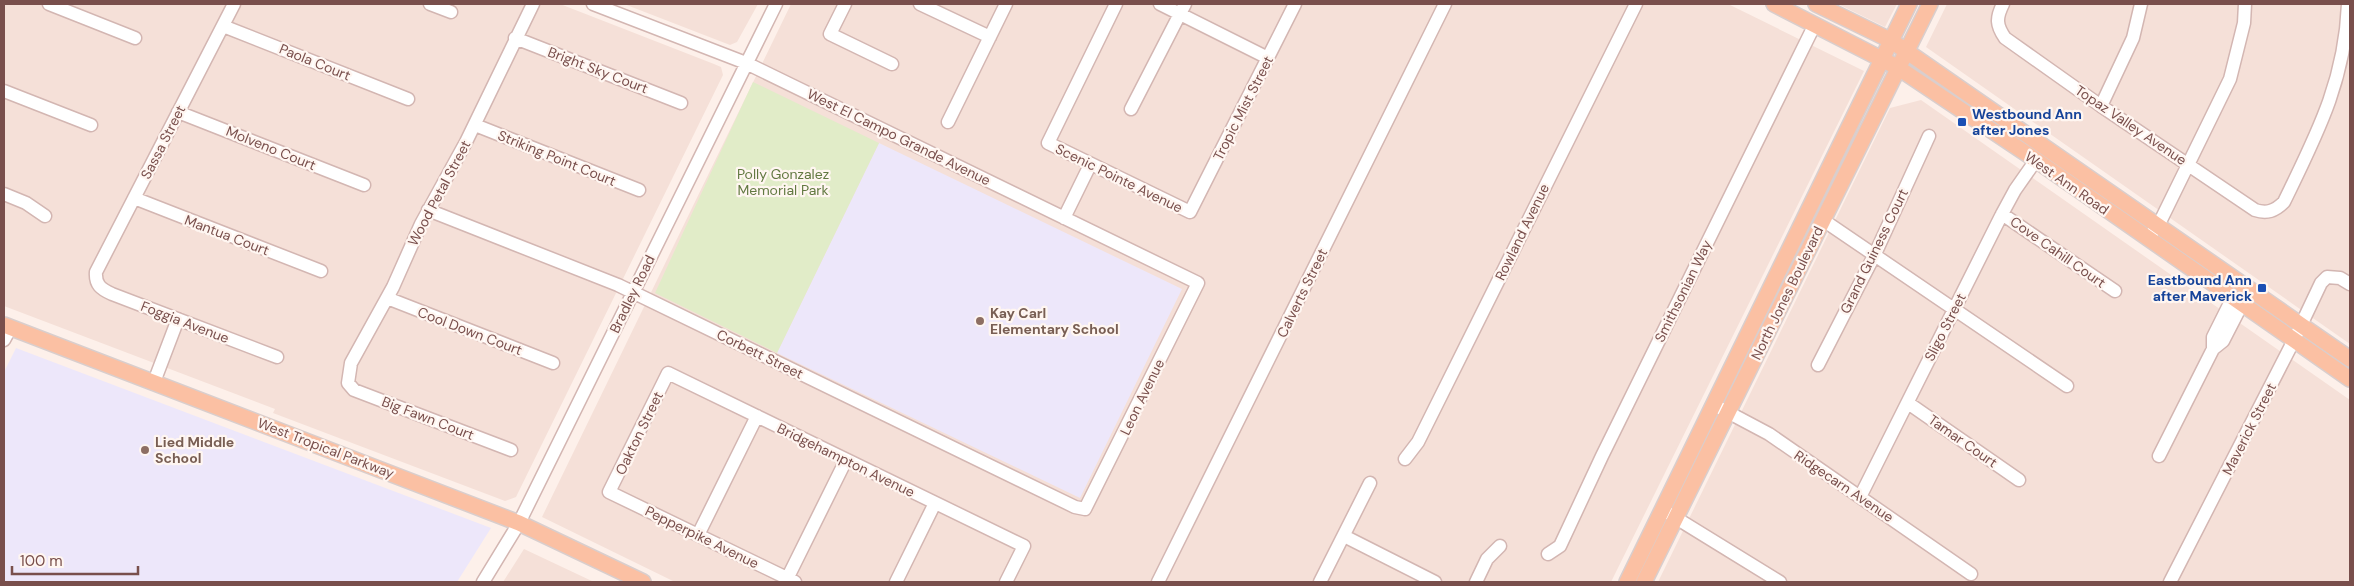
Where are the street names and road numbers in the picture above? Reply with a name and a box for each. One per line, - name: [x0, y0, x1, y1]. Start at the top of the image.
- street label: Paola Court: [277, 40, 353, 84]
- street label: Bright Sky Court: [545, 43, 651, 97]
- street label: Tropic Mist Street: [1209, 53, 1277, 163]
- street label: Topaz Valley Avenue: [2072, 81, 2190, 169]
- street label: West El Campo Grande Avenue: [804, 85, 994, 189]
- street label: Sassa Street: [137, 102, 189, 182]
- street label: Molveno Court: [223, 122, 319, 174]
- street label: Striking Point Court: [495, 126, 619, 190]
- street label: Wood Petal Street: [404, 137, 474, 249]
- street label: Scenic Pointe Avenue: [1053, 139, 1186, 217]
- street label: West Ann Road: [2022, 147, 2112, 219]
- street label: Rowland Avenue: [1491, 181, 1553, 283]
- street label: Grand Guiness Court: [1836, 186, 1912, 316]
- street label: Mantua Court: [182, 211, 272, 259]
- street label: Cove Cahill Court: [2007, 212, 2109, 292]
- street label: North Jones Boulevard: [1747, 223, 1827, 363]
- street label: Smithsonian Way: [1650, 237, 1716, 345]
- street label: Calverts Street: [1273, 246, 1331, 340]
- street label: Bradley Road: [605, 252, 659, 336]
- street label: Sligo Street: [1920, 290, 1970, 364]
- street label: Foggia Avenue: [138, 297, 232, 347]
- street label: Cool Down Court: [415, 303, 525, 359]
- street label: Corbett Street: [714, 325, 806, 383]
- street label: Leon Avenue: [1116, 356, 1168, 438]
- street label: Maverick Street: [2218, 380, 2280, 478]
- street label: Oakton Street: [611, 388, 667, 478]
- street label: Big Fawn Court: [379, 392, 477, 444]
- street label: Tamar Court: [1925, 411, 2001, 471]
- street label: West Tropical Parkway: [255, 414, 397, 482]
- street label: Bridgehampton Avenue: [774, 419, 918, 501]
- street label: Ridgecarn Avenue: [1791, 446, 1897, 526]
- street label: Pepperpike Avenue: [642, 502, 762, 572]

